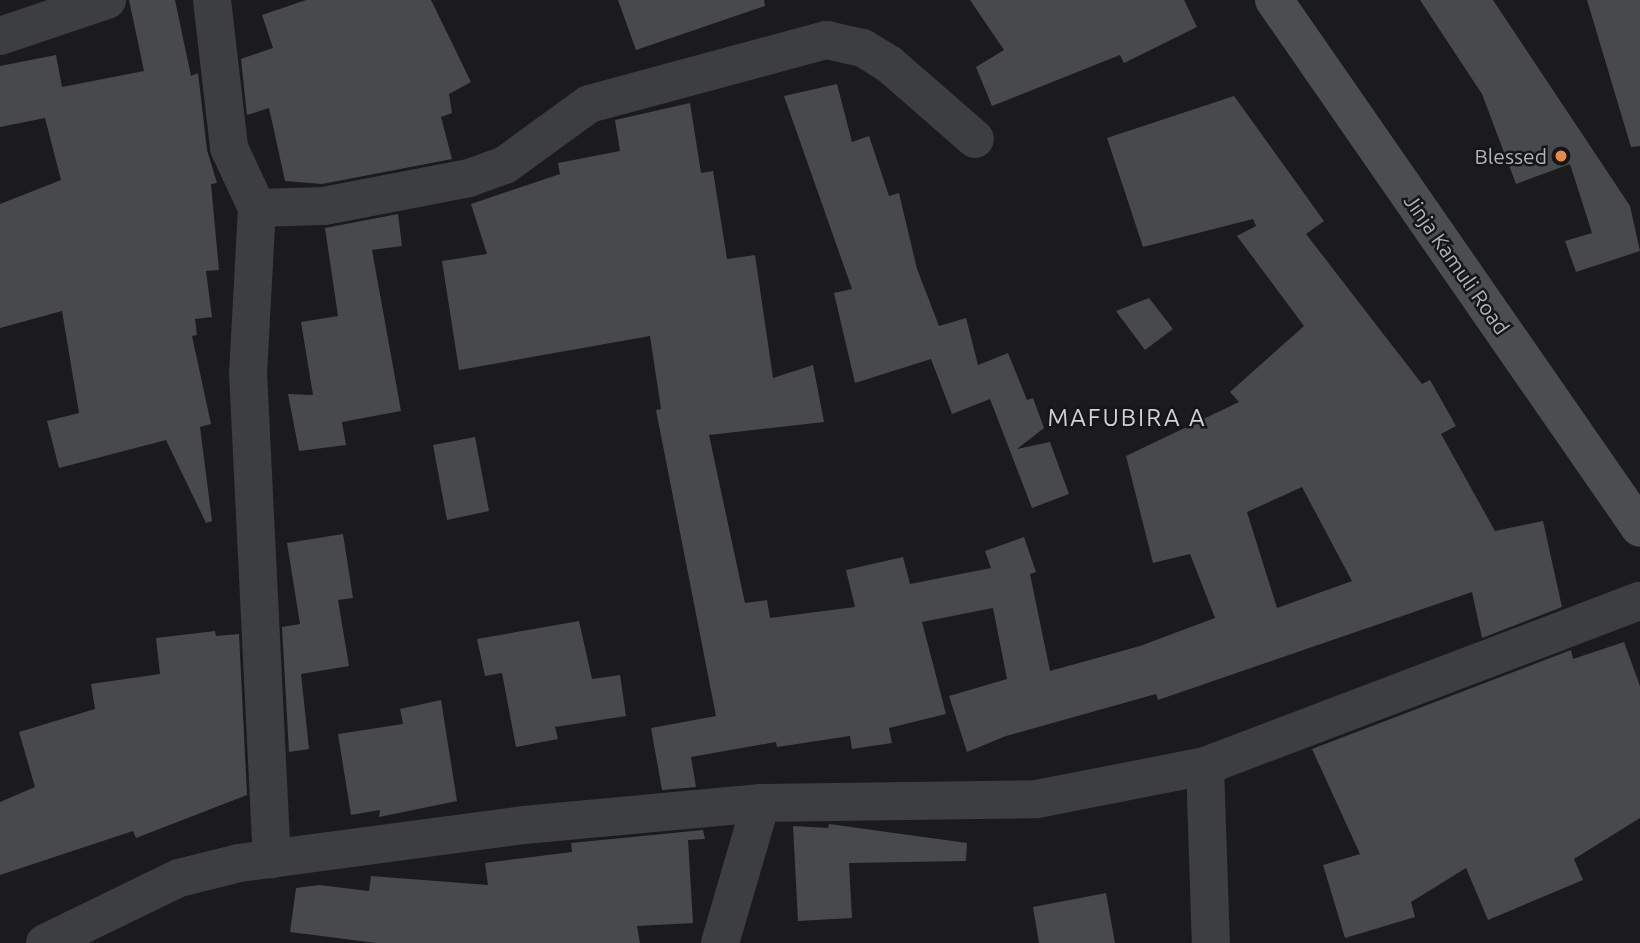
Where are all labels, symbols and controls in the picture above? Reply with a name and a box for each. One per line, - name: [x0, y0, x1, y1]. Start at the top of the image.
- place label: Blessed: [1474, 143, 1547, 169]
- marker: Blessed: [1553, 148, 1569, 164]
- street label: Jinja Kamuli Road: [1399, 189, 1515, 339]
- district label: MAFUBIRA A: [1049, 404, 1205, 432]

